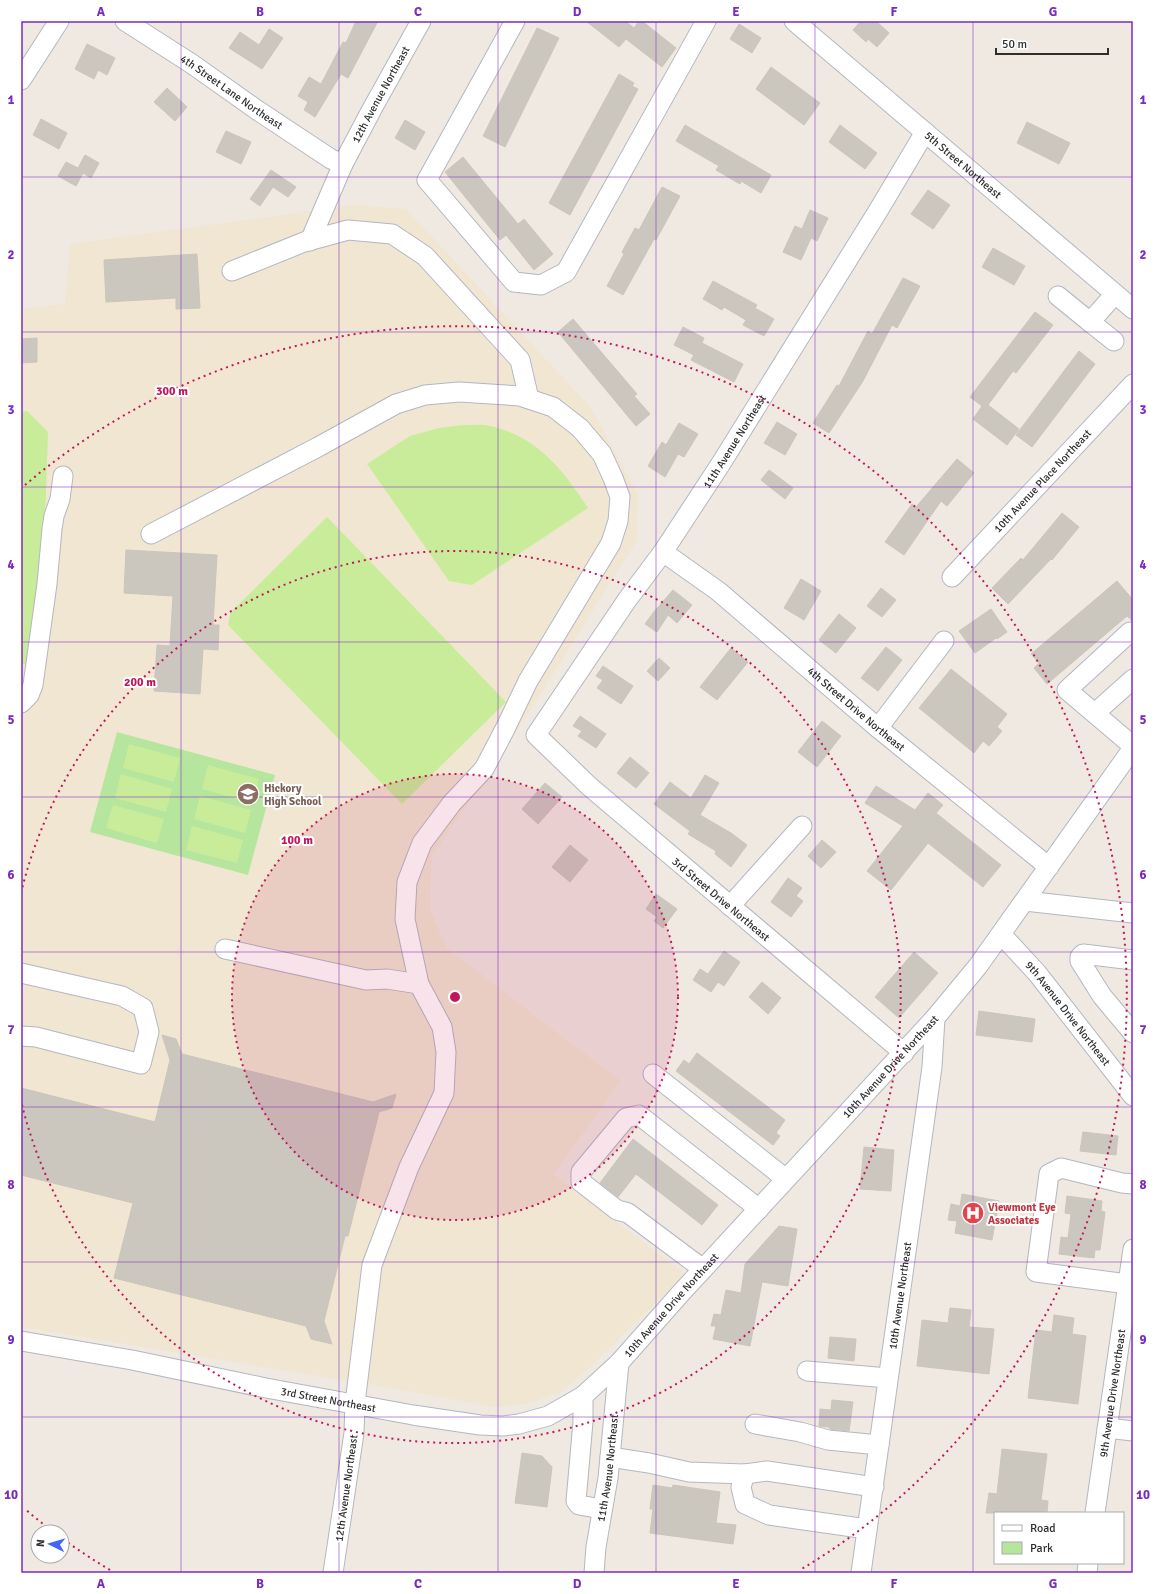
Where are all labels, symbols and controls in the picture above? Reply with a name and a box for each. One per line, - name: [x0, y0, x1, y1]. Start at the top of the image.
- text: A: [97, 4, 106, 20]
- text: B: [256, 4, 264, 20]
- text: C: [414, 4, 422, 20]
- text: D: [573, 4, 582, 20]
- text: E: [732, 4, 740, 20]
- text: F: [891, 4, 898, 20]
- text: G: [1049, 4, 1057, 20]
- scale bar: [996, 30, 1108, 56]
- text: 50 m: [1002, 37, 1027, 52]
- street label: 12th Avenue Northeast: [349, 44, 413, 145]
- street label: 4th Street Lane Northeast: [178, 52, 285, 132]
- text: 1: [7, 92, 15, 108]
- text: 1: [1139, 92, 1147, 108]
- street label: 5th Street Northeast: [922, 129, 1004, 201]
- text: 2: [7, 247, 15, 263]
- text: 2: [1139, 247, 1147, 263]
- text: 300 m: [156, 384, 188, 399]
- street label: 11th Avenue Northeast: [701, 392, 769, 491]
- text: 3: [7, 402, 15, 418]
- text: 3: [1139, 402, 1147, 418]
- street label: 10th Avenue Place Northeast: [991, 427, 1094, 535]
- text: 4: [7, 557, 15, 573]
- text: 4: [1139, 557, 1147, 573]
- street label: 4th Street Drive Northeast: [804, 664, 907, 754]
- text: 200 m: [124, 675, 156, 690]
- text: 5: [7, 712, 15, 728]
- text: 5: [1139, 712, 1147, 728]
- school or university icon: Hickory High School: [235, 781, 261, 807]
- place label: Hickory High School: [264, 782, 322, 808]
- text: 100 m: [281, 833, 313, 848]
- street label: 3rd Street Drive Northeast: [669, 855, 772, 944]
- text: 6: [7, 867, 15, 883]
- text: 6: [1139, 867, 1147, 883]
- street label: 9th Avenue Drive Northeast: [1023, 959, 1113, 1069]
- centre of rings: [448, 990, 462, 1004]
- street label: 10th Avenue Drive Northeast: [840, 1013, 941, 1121]
- text: 7: [7, 1022, 15, 1038]
- text: 7: [1139, 1022, 1147, 1038]
- text: 8: [7, 1177, 15, 1193]
- text: 8: [1139, 1177, 1147, 1193]
- hospital icon: Viewmont Eye Associates: [960, 1200, 986, 1226]
- place label: Viewmont Eye Associates: [988, 1201, 1056, 1227]
- street label: 10th Avenue Northeast: [886, 1241, 914, 1350]
- street label: 10th Avenue Drive Northeast: [621, 1251, 722, 1360]
- street label: 9th Avenue Drive Northeast: [1097, 1328, 1128, 1458]
- text: 9: [7, 1332, 15, 1348]
- text: 9: [1139, 1332, 1147, 1348]
- street label: 3rd Street Northeast: [280, 1385, 377, 1415]
- street label: 11th Avenue Northeast: [595, 1414, 621, 1523]
- street label: 12th Avenue Northeast: [333, 1434, 360, 1542]
- text: 10: [4, 1487, 18, 1503]
- text: 10: [1136, 1487, 1150, 1503]
- legend: [994, 1512, 1124, 1564]
- text: Road: [1030, 1521, 1056, 1536]
- north arrow: [30, 1524, 70, 1564]
- text: N: [34, 1539, 47, 1548]
- text: Park: [1030, 1541, 1053, 1556]
- text: A: [97, 1576, 106, 1592]
- text: B: [256, 1576, 264, 1592]
- text: C: [414, 1576, 422, 1592]
- text: D: [573, 1576, 582, 1592]
- text: E: [732, 1576, 740, 1592]
- text: F: [891, 1576, 898, 1592]
- text: G: [1049, 1576, 1057, 1592]

